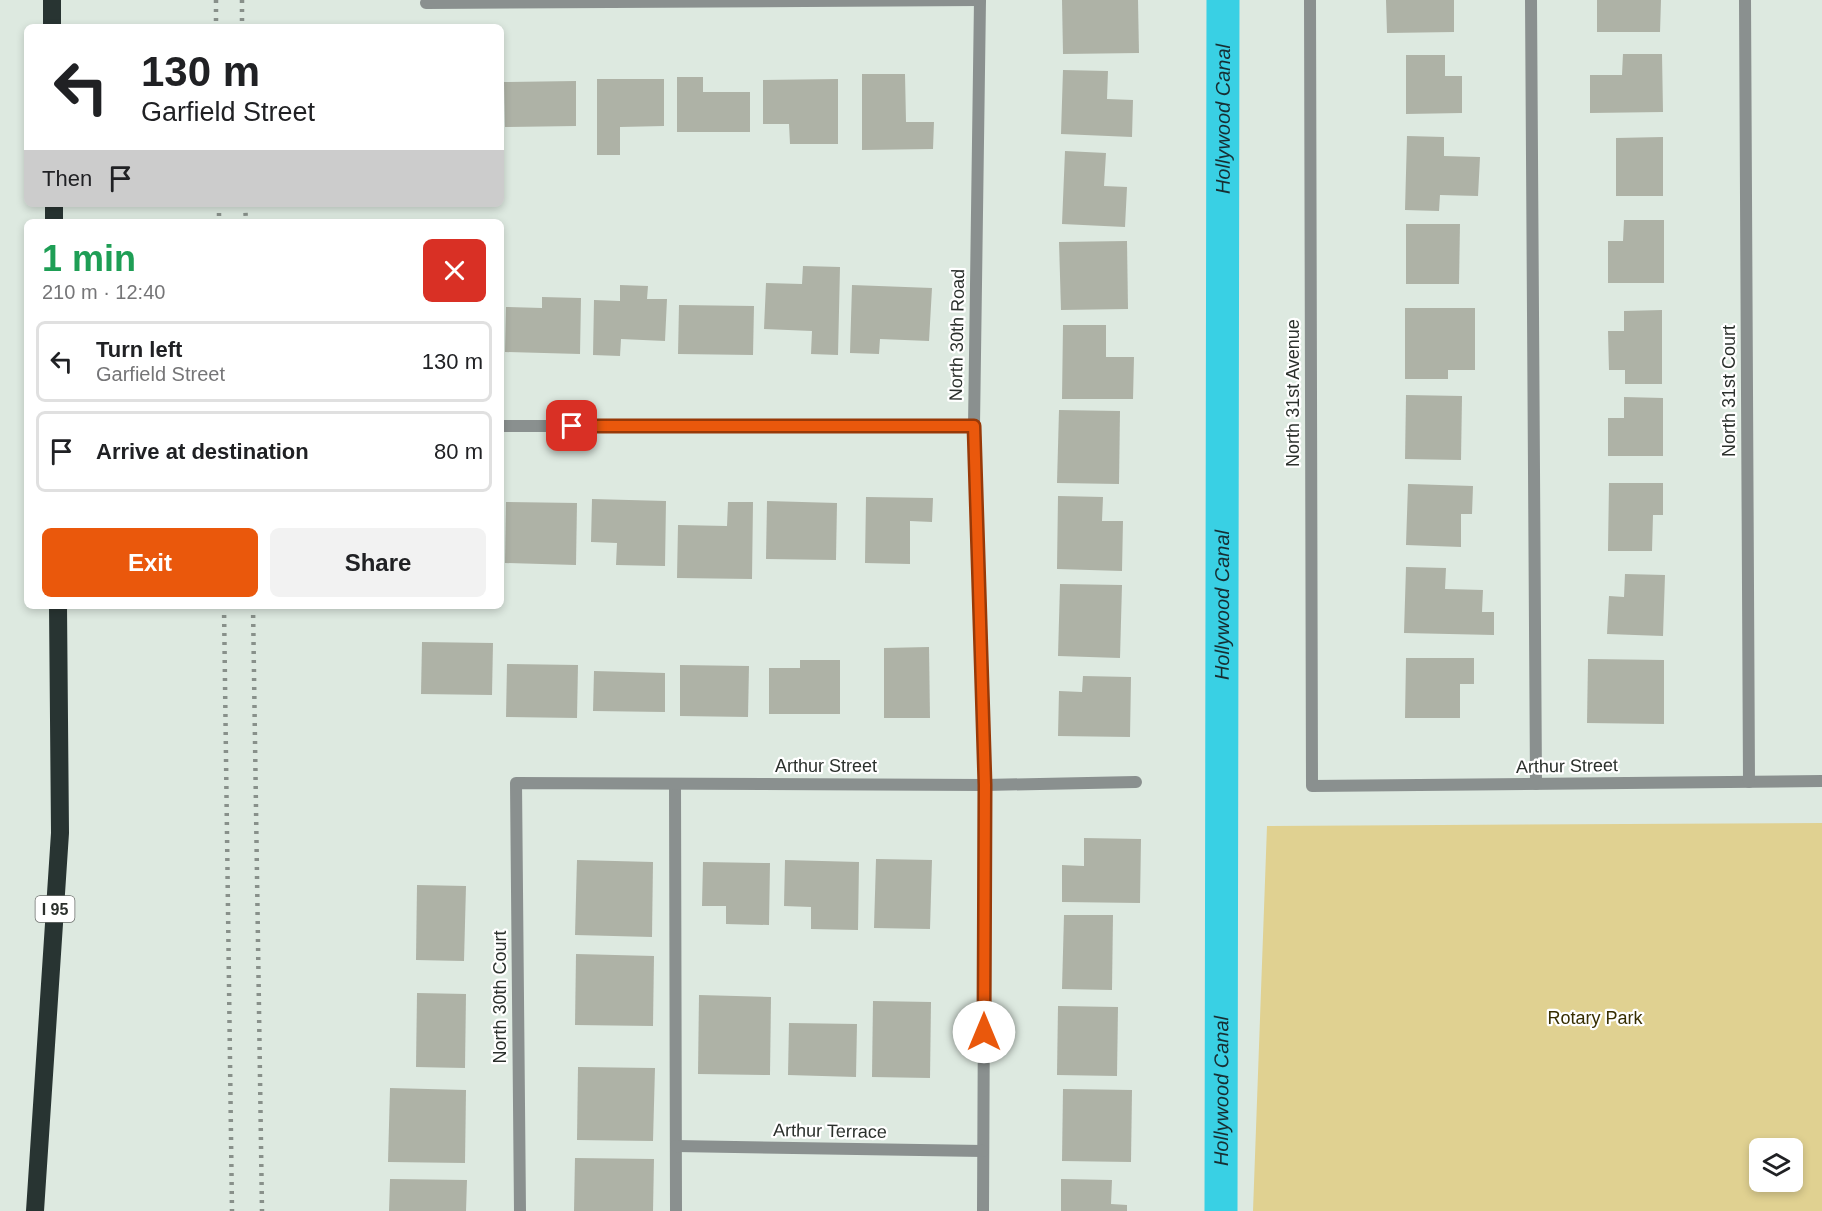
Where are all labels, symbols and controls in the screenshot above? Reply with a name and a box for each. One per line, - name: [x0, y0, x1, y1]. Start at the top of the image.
- water label: Hollywood Canal: [1212, 43, 1234, 194]
- icon: left: [42, 48, 120, 126]
- text: 130 m: [141, 48, 260, 95]
- text: Garfield Street: [141, 97, 315, 127]
- icon: arrive: [104, 162, 137, 195]
- text: Then: [42, 166, 92, 191]
- text: 1 min: [42, 238, 136, 279]
- button: close: [423, 239, 486, 302]
- street label: North 30th Road: [946, 269, 968, 401]
- text: 210 m · 12:40: [42, 281, 165, 303]
- street label: North 31st Avenue: [1283, 319, 1303, 467]
- street label: North 31st Court: [1719, 325, 1739, 457]
- text: Turn left: [96, 337, 182, 362]
- icon: left: [45, 345, 78, 378]
- text: 130 m: [422, 349, 483, 374]
- text: Garfield Street: [96, 363, 225, 385]
- pin: [546, 400, 597, 451]
- icon: arrive: [555, 409, 588, 442]
- icon: arrive: [45, 435, 78, 468]
- text: Arrive at destination: [96, 439, 309, 464]
- text: 80 m: [434, 439, 483, 464]
- button: Exit: [42, 528, 258, 597]
- button: Share: [270, 528, 486, 597]
- water label: Hollywood Canal: [1211, 529, 1233, 680]
- street label: Arthur Street: [1516, 755, 1618, 777]
- street label: Arthur Street: [775, 756, 877, 776]
- road number: I 95: [36, 896, 74, 922]
- street label: North 30th Court: [490, 930, 510, 1064]
- position arrow: [952, 1000, 1016, 1064]
- park label: Rotary Park: [1547, 1008, 1644, 1028]
- water label: Hollywood Canal: [1210, 1015, 1232, 1166]
- street label: Arthur Terrace: [773, 1120, 887, 1142]
- map controls: [1749, 1138, 1803, 1192]
- button: layers: [1749, 1138, 1803, 1192]

